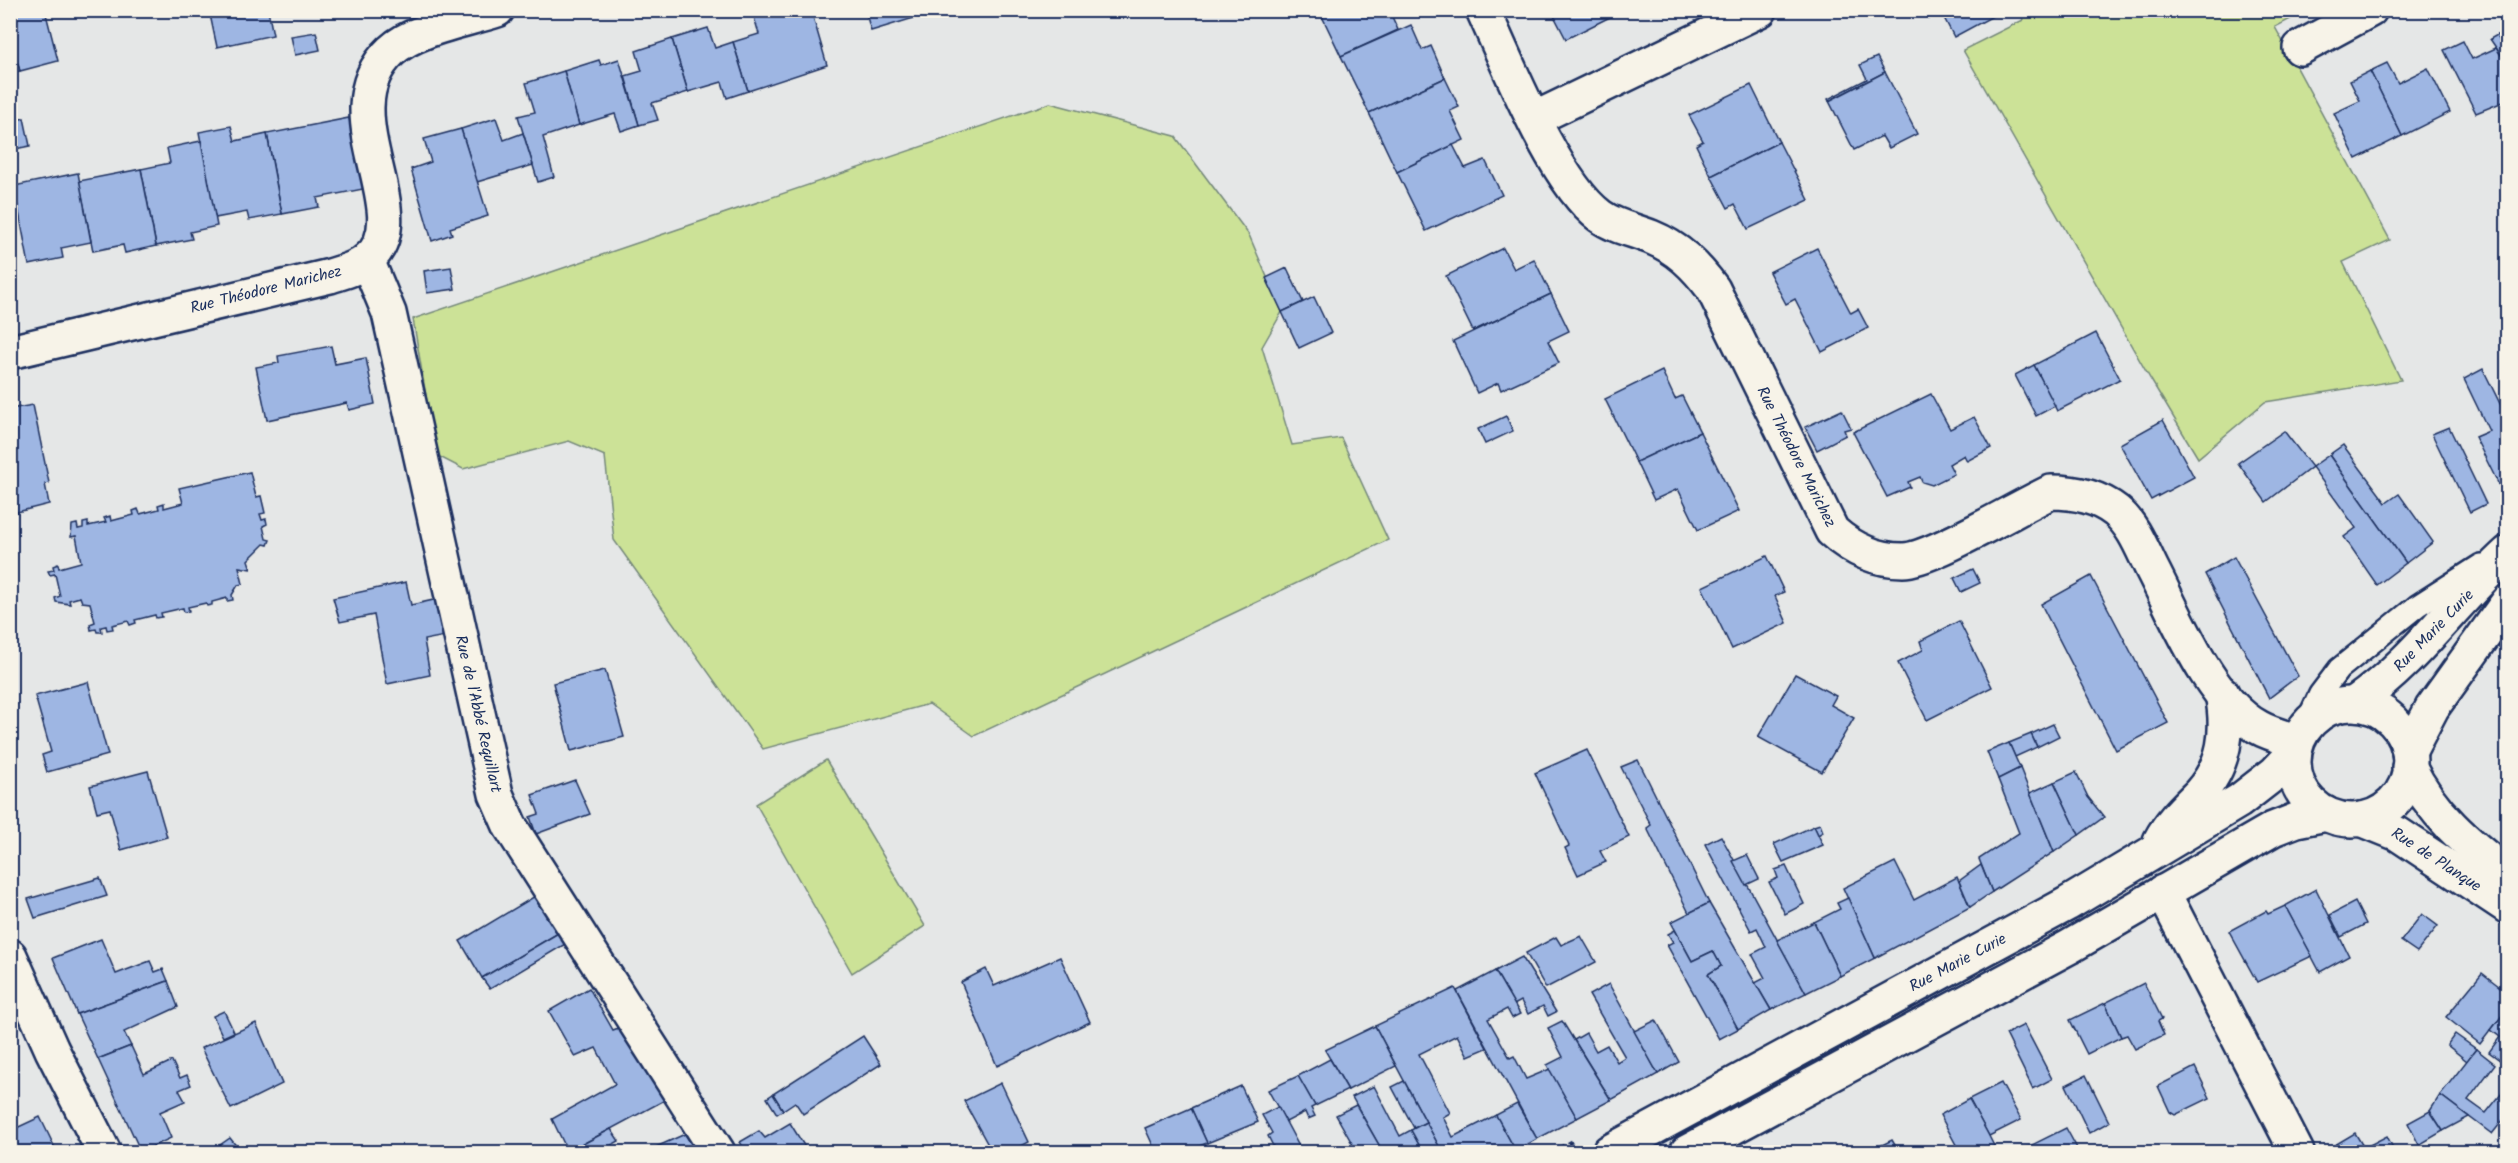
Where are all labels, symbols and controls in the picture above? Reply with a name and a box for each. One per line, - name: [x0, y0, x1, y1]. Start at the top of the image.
- street label: Rue Théodore Marichez: [188, 259, 344, 321]
- street label: Rue Théodore Marichez: [1750, 382, 1842, 532]
- street label: Rue Marie Curie: [2388, 584, 2480, 678]
- street label: Rue de l'Abbé Requillart: [448, 633, 508, 796]
- street label: Rue de Planque: [2386, 821, 2486, 899]
- street label: Rue Marie Curie: [1905, 927, 2011, 999]

